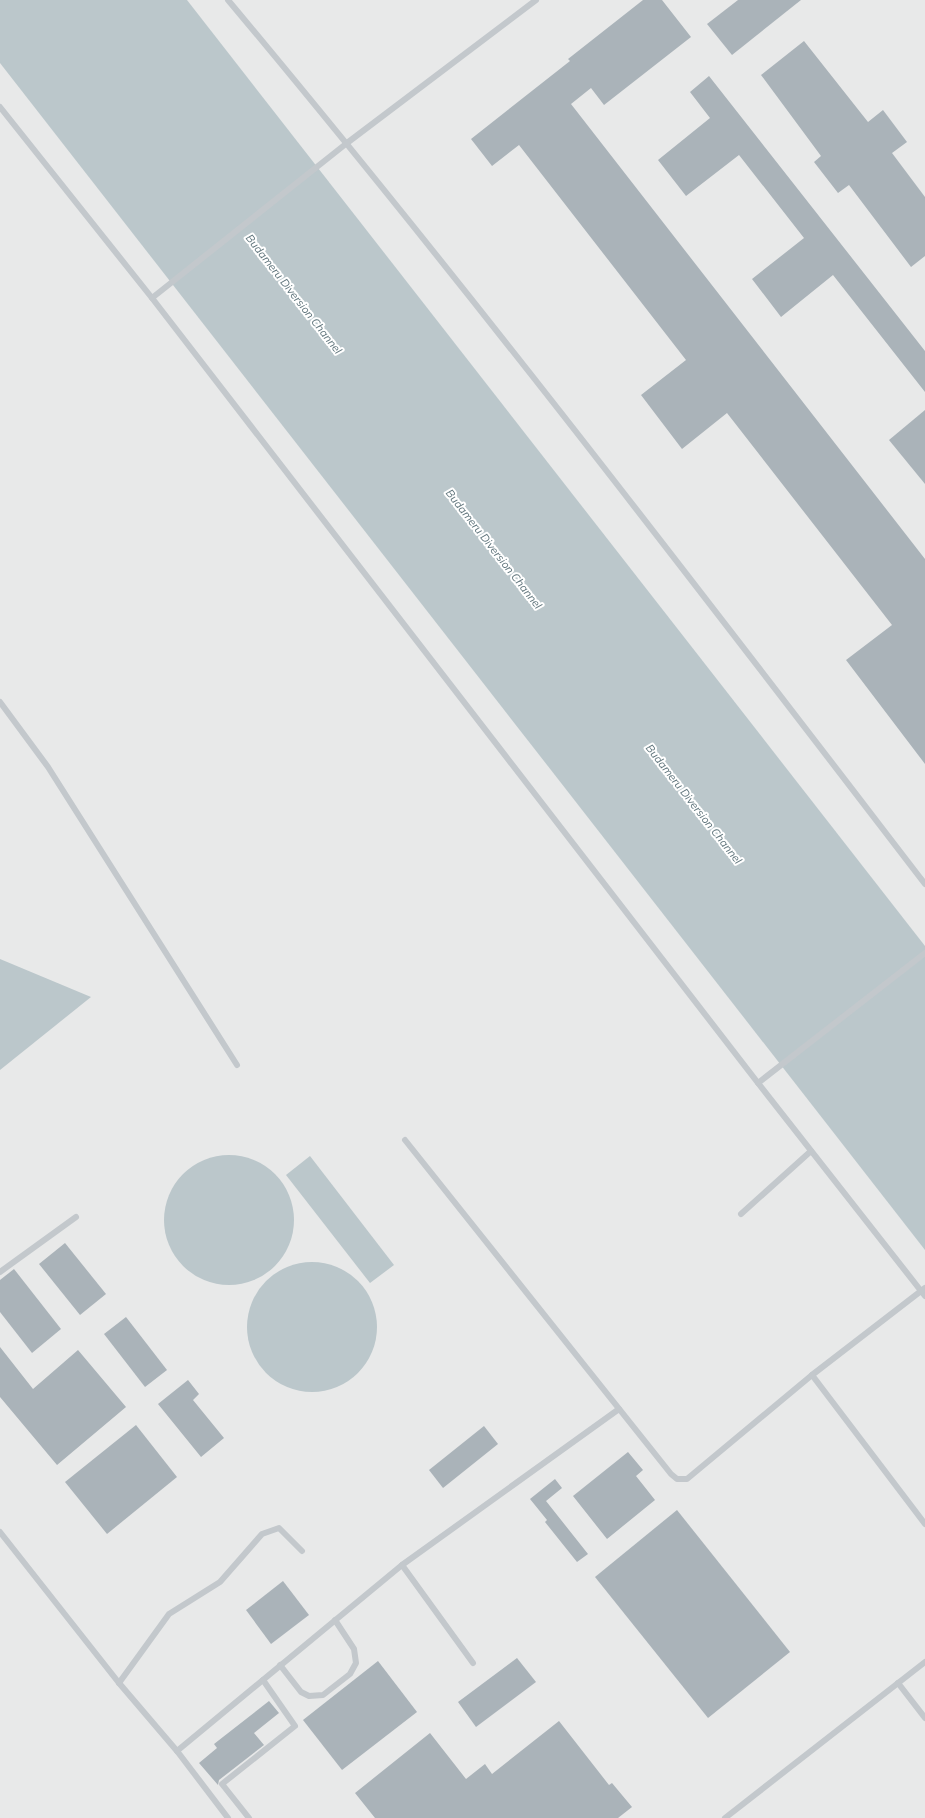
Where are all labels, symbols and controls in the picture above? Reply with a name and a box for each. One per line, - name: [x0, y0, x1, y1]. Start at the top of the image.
- water label: Budameru Diversion Channel: [243, 231, 345, 357]
- water label: Budameru Diversion Channel: [443, 486, 545, 612]
- water label: Budameru Diversion Channel: [643, 741, 745, 867]

